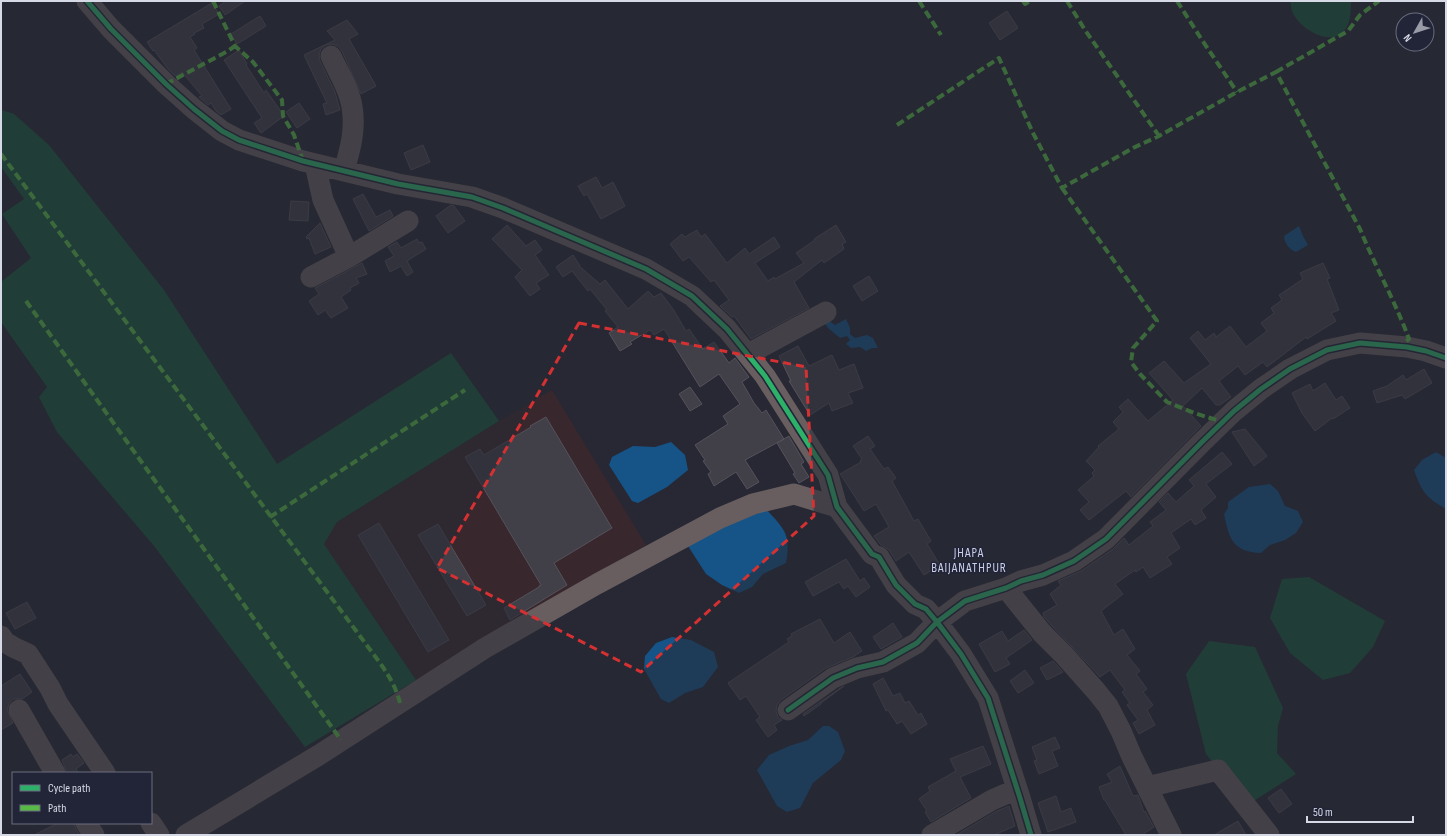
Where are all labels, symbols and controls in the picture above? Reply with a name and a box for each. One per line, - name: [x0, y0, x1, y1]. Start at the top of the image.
- north arrow: [1395, 12, 1435, 52]
- text: N: [1401, 32, 1415, 44]
- district label: JHAPA BAIJANATHPUR: [931, 545, 1007, 576]
- legend: [12, 772, 152, 824]
- text: Cycle path: [48, 781, 90, 796]
- scale bar: [1307, 798, 1413, 824]
- text: Path: [48, 801, 66, 816]
- text: 50 m: [1313, 805, 1333, 820]

